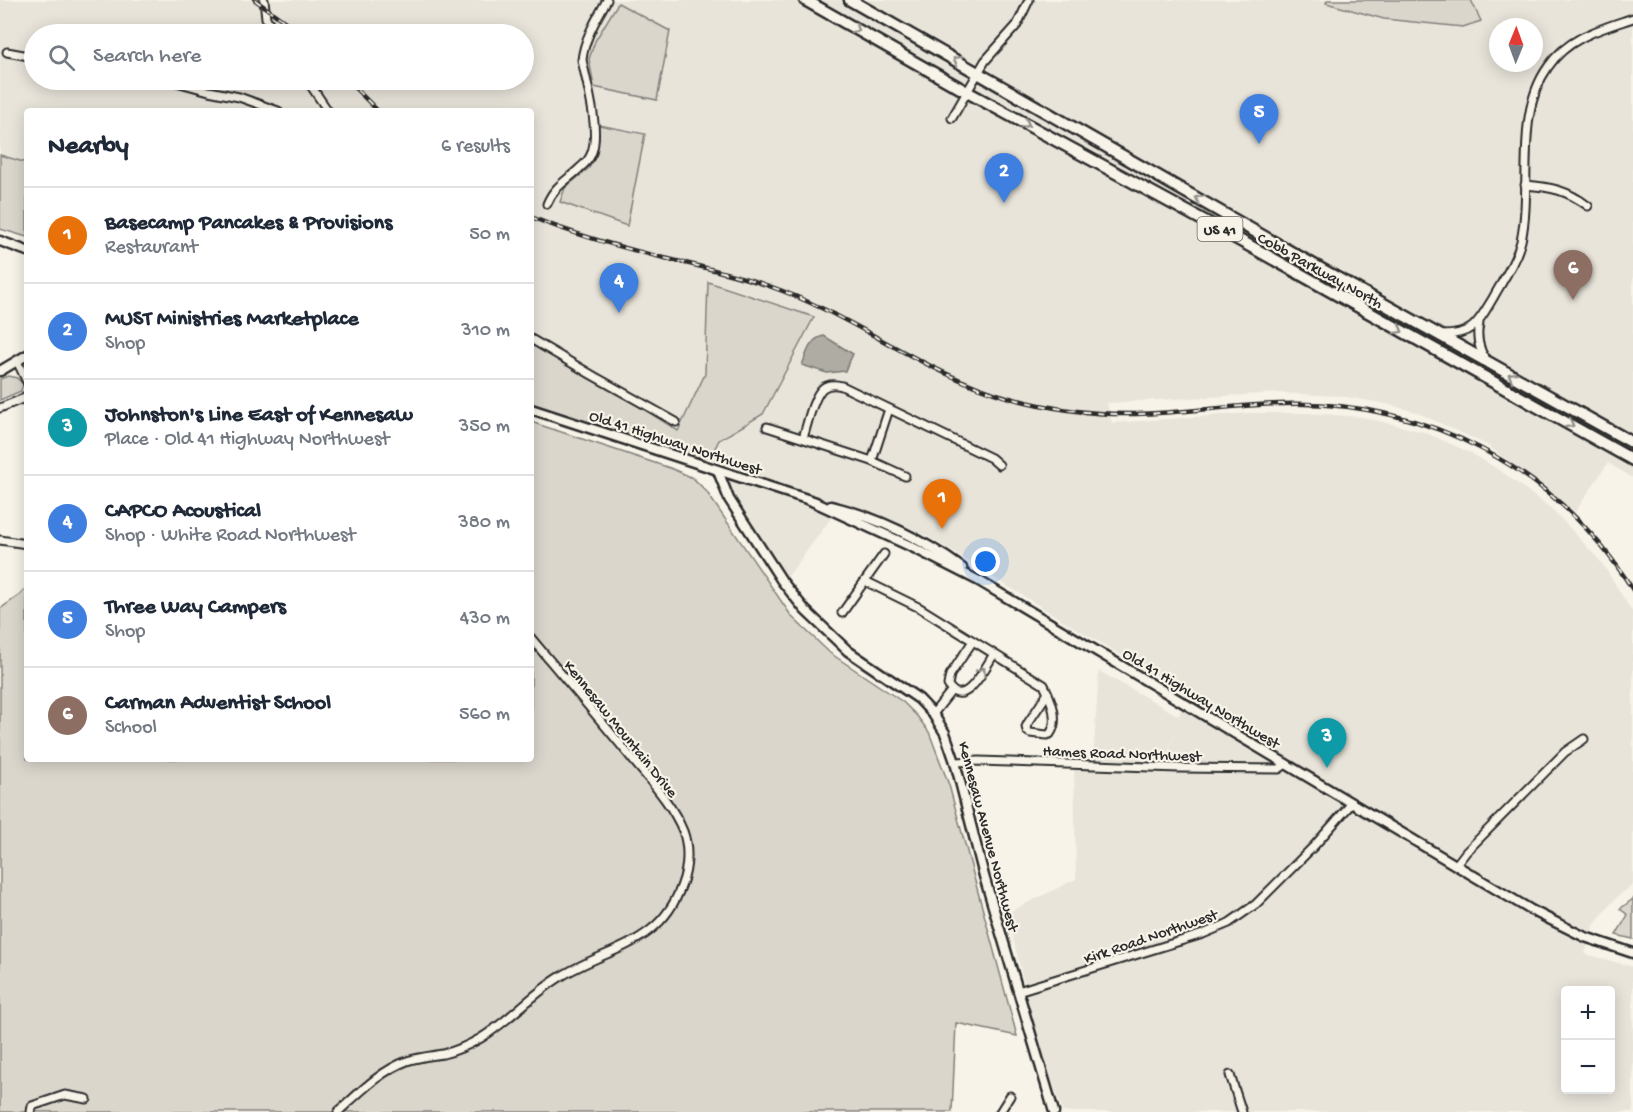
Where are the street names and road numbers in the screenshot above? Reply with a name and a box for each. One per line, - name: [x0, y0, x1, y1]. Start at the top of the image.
- road number: US 41: [1198, 217, 1242, 241]
- street label: Cobb Parkway North: [1253, 230, 1386, 315]
- street label: Old 41 Highway Northwest: [586, 407, 765, 482]
- street label: Old 41 Highway Northwest: [1118, 646, 1283, 755]
- street label: Kennesaw Mountain Drive: [558, 658, 681, 803]
- street label: Kennesaw Avenue Northwest: [952, 740, 1022, 935]
- street label: Hames Road Northwest: [1042, 743, 1203, 768]
- street label: Kirk Road Northwest: [1082, 906, 1222, 970]

